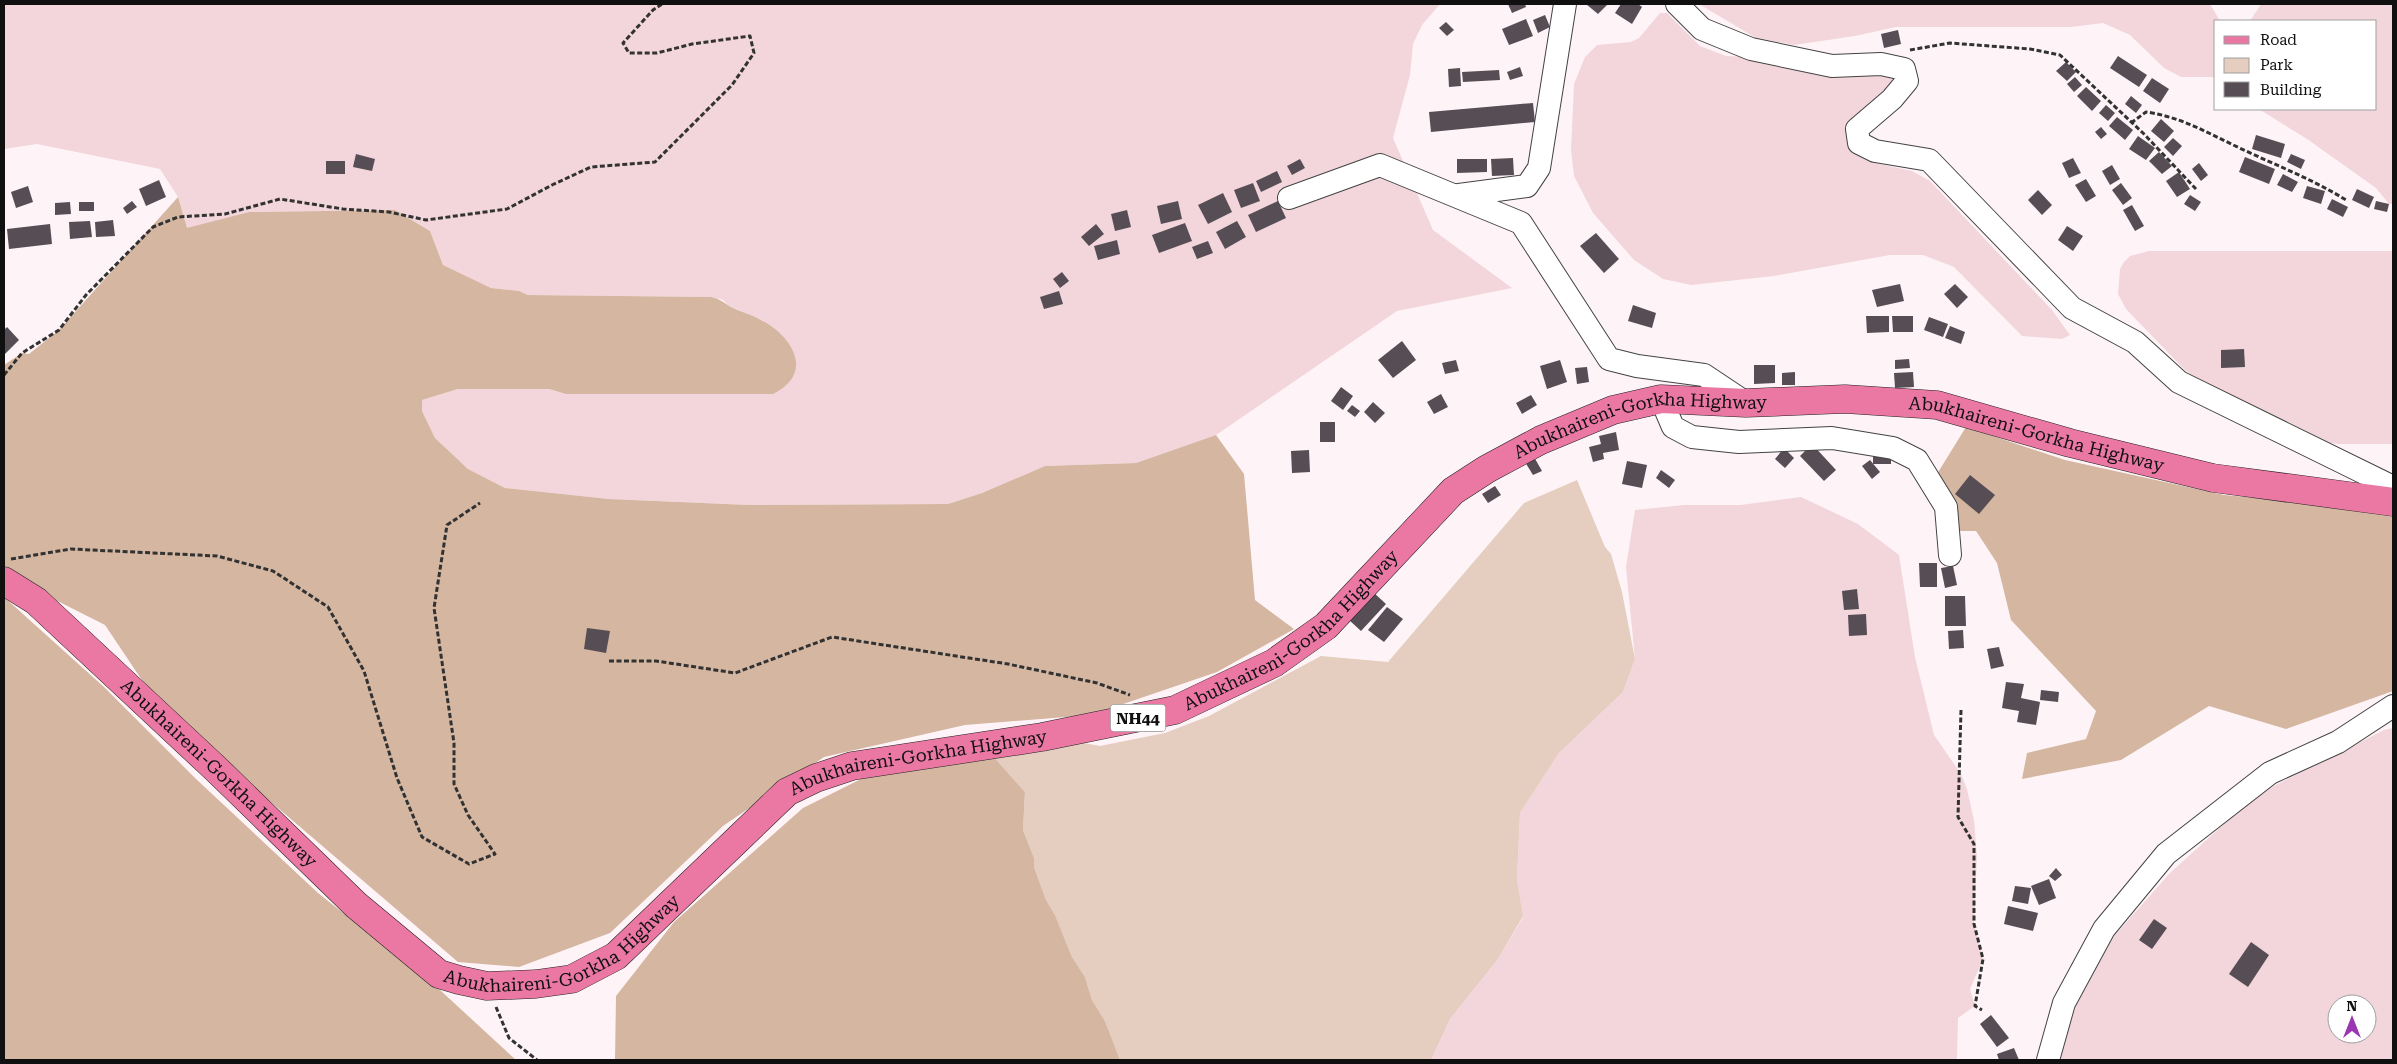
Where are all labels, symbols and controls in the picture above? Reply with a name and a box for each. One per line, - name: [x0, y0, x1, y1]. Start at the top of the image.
- legend: [2214, 20, 2377, 110]
- text: Road: [2260, 31, 2297, 49]
- text: Park: [2260, 56, 2294, 74]
- text: Building: [2260, 81, 2322, 99]
- street label: Abukhaireni-Gorkha Highway: [1510, 388, 1768, 463]
- street label: Abukhaireni-Gorkha Highway: [1908, 392, 2167, 476]
- street label: Abukhaireni-Gorkha Highway: [1180, 545, 1402, 714]
- street label: Abukhaireni-Gorkha Highway: [117, 675, 322, 872]
- road number: NH44: [1110, 704, 1166, 731]
- street label: Abukhaireni-Gorkha Highway: [786, 725, 1048, 799]
- street label: Abukhaireni-Gorkha Highway: [441, 890, 684, 996]
- north arrow: [2327, 994, 2377, 1044]
- text: N: [2347, 998, 2358, 1014]

